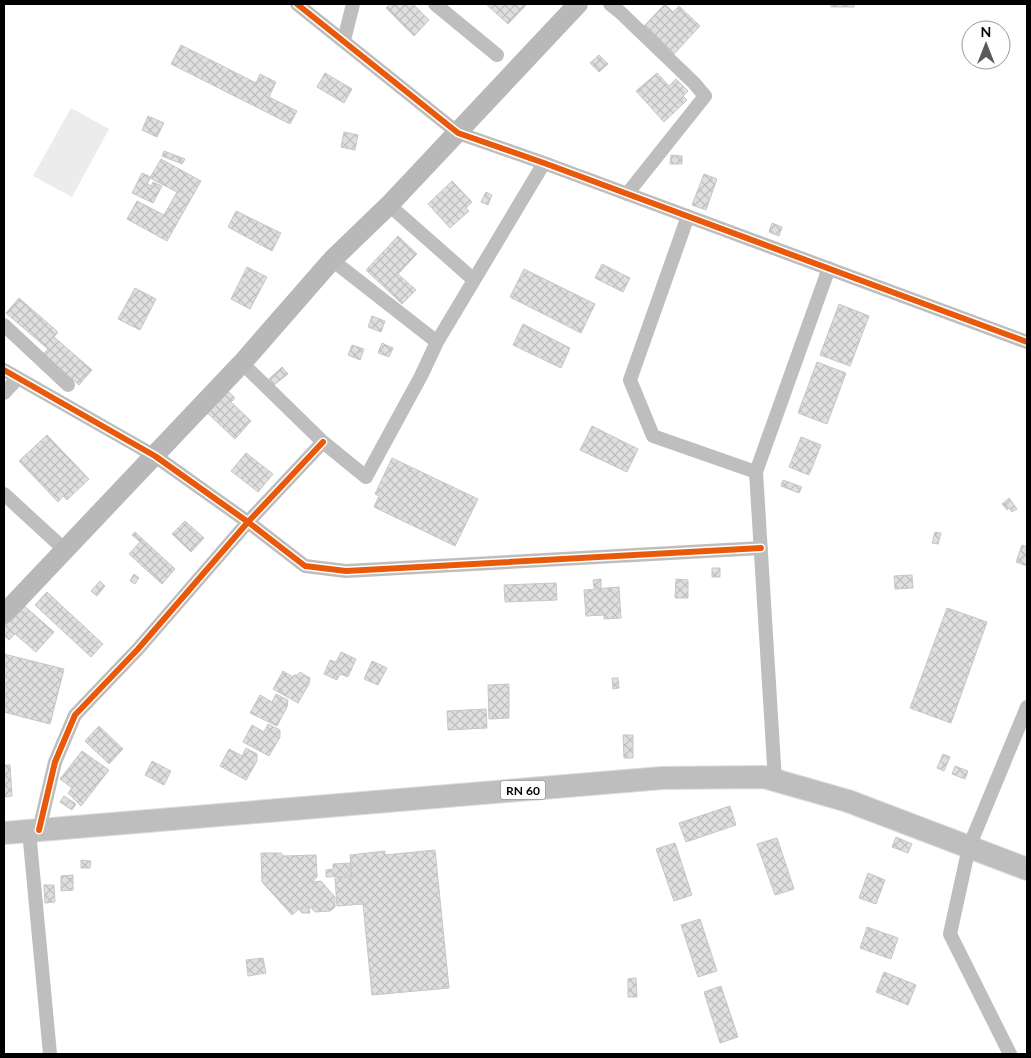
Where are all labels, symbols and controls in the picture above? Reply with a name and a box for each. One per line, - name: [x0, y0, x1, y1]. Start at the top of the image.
- north arrow: [961, 20, 1011, 70]
- text: N: [981, 23, 991, 40]
- road number: RN 60: [500, 780, 546, 800]

